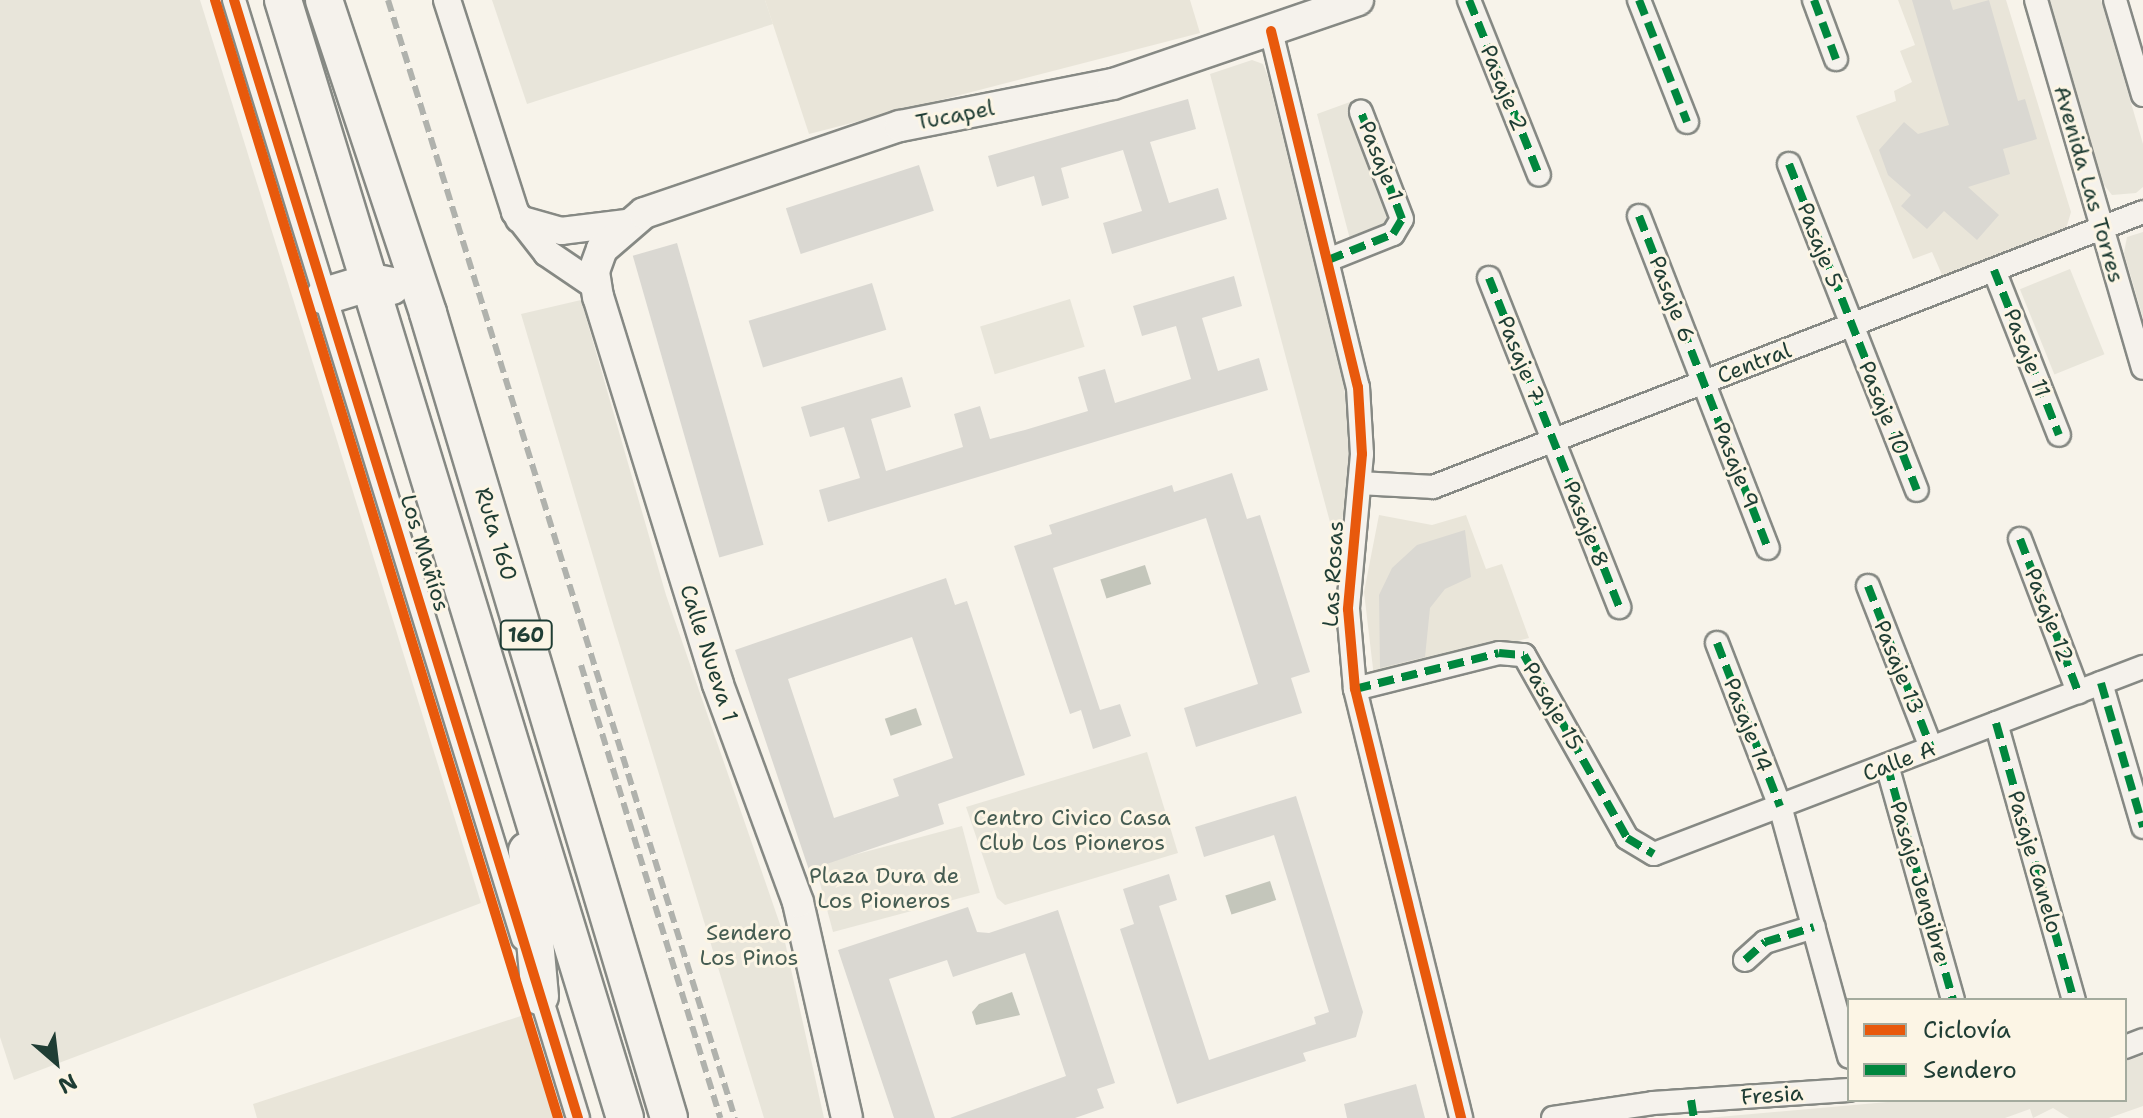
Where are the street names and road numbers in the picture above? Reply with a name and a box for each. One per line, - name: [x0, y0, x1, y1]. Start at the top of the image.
- street label: Pasaje 2: [1475, 41, 1533, 135]
- street label: Avenida Las Torres: [2048, 83, 2130, 285]
- street label: Tucapel: [914, 94, 996, 136]
- street label: Pasaje 1: [1353, 117, 1409, 205]
- street label: Pasaje 5: [1792, 199, 1848, 291]
- street label: Pasaje 6: [1643, 252, 1701, 346]
- street label: Pasaje 11: [1998, 305, 2056, 401]
- street label: Pasaje 7: [1492, 312, 1550, 406]
- street label: Central: [1713, 337, 1795, 389]
- street label: Pasaje 10: [1853, 357, 1915, 459]
- street label: Pasaje 9: [1707, 418, 1765, 512]
- street label: Pasaje 8: [1557, 477, 1615, 571]
- street label: Ruta 160: [469, 484, 523, 584]
- street label: Los Mañíos: [395, 491, 455, 615]
- street label: Las Rosas: [1317, 520, 1349, 628]
- street label: Pasaje 12: [2019, 564, 2079, 666]
- street label: Calle Nueva 1: [674, 581, 744, 725]
- street label: Pasaje 13: [1868, 616, 1930, 718]
- road number: 160: [498, 619, 554, 651]
- street label: Pasaje 15: [1517, 657, 1589, 755]
- street label: Pasaje 14: [1718, 674, 1778, 776]
- street label: Calle A: [1859, 735, 1939, 787]
- street label: Pasaje Canelo: [2002, 788, 2068, 936]
- street label: Pasaje Jengibre: [1884, 798, 1956, 966]
- street label: Fresia: [1740, 1080, 1804, 1110]

